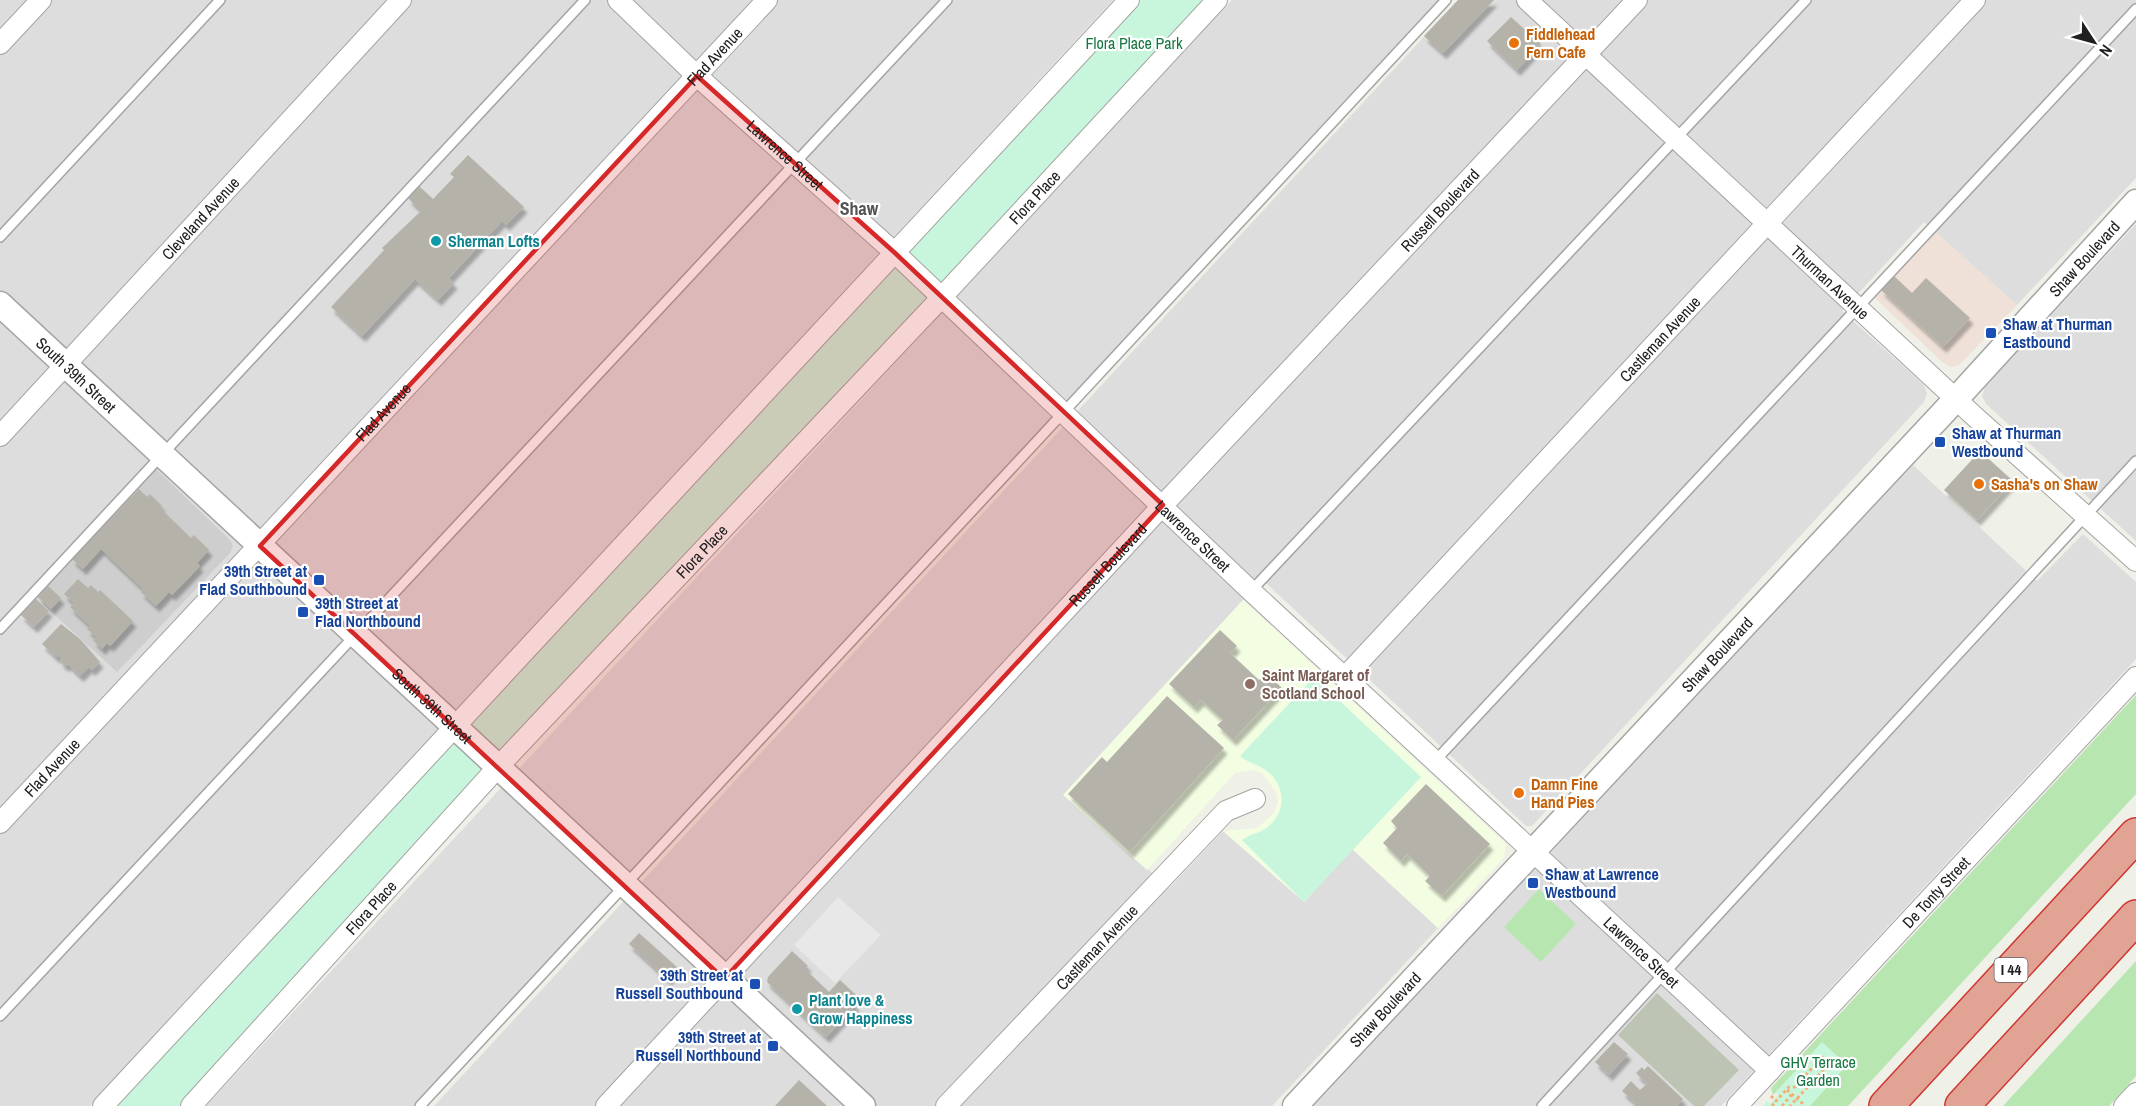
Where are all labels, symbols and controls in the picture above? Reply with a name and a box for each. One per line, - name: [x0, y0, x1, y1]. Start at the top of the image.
- north arrow: [2064, 12, 2124, 72]
- street label: Flad Avenue: [682, 22, 747, 90]
- place label: Fiddlehead Fern Cafe: [1526, 23, 1595, 63]
- park label: Flora Place Park: [1086, 32, 1183, 54]
- marker: Fiddlehead Fern Cafe: [1507, 36, 1521, 50]
- text: N: [2094, 41, 2118, 61]
- street label: Lawrence Street: [742, 115, 828, 195]
- street label: Russell Boulevard: [1396, 164, 1484, 256]
- street label: Flora Place: [1004, 165, 1065, 229]
- street label: Cleveland Avenue: [157, 172, 244, 264]
- district label: Shaw: [840, 196, 879, 221]
- street label: Shaw Boulevard: [2044, 216, 2125, 301]
- place label: Sherman Lofts: [448, 230, 540, 252]
- marker: Sherman Lofts: [429, 234, 443, 248]
- street label: Thurman Avenue: [1786, 240, 1874, 324]
- street label: Castleman Avenue: [1614, 291, 1705, 387]
- place label: Shaw at Thurman Eastbound: [2003, 313, 2112, 353]
- marker: Shaw at Thurman Eastbound: [1984, 326, 1998, 340]
- street label: South 39th Street: [31, 332, 121, 418]
- street label: Flad Avenue: [350, 378, 416, 446]
- place label: Shaw at Thurman Westbound: [1952, 422, 2061, 462]
- marker: Shaw at Thurman Westbound: [1933, 435, 1947, 449]
- place label: Sasha's on Shaw: [1991, 473, 2098, 495]
- marker: Sasha's on Shaw: [1972, 477, 1986, 491]
- street label: Lawrence Street: [1151, 495, 1235, 577]
- street label: Russell Boulevard: [1064, 518, 1152, 611]
- street label: Flora Place: [671, 520, 732, 583]
- place label: 39th Street at Flad Southbound: [199, 560, 308, 600]
- marker: 39th Street at Flad Southbound: [312, 573, 326, 587]
- place label: 39th Street at Flad Northbound: [315, 592, 421, 632]
- marker: 39th Street at Flad Northbound: [296, 605, 310, 619]
- street label: Shaw Boulevard: [1676, 612, 1758, 697]
- street label: South 39th Street: [387, 663, 477, 749]
- place label: Saint Margaret of Scotland School: [1262, 664, 1370, 704]
- marker: Saint Margaret of Scotland School: [1243, 677, 1257, 691]
- street label: Flad Avenue: [19, 733, 85, 802]
- place label: Damn Fine Hand Pies: [1531, 773, 1598, 813]
- marker: Damn Fine Hand Pies: [1512, 786, 1526, 800]
- street label: De Tonty Street: [1897, 851, 1975, 933]
- place label: Shaw at Lawrence Westbound: [1545, 863, 1659, 903]
- street label: Flora Place: [340, 875, 401, 939]
- marker: Shaw at Lawrence Westbound: [1526, 876, 1540, 890]
- street label: Castleman Avenue: [1051, 900, 1143, 995]
- street label: Lawrence Street: [1599, 912, 1684, 993]
- road number: I 44: [1994, 958, 2028, 982]
- place label: 39th Street at Russell Southbound: [615, 964, 744, 1004]
- street label: Shaw Boulevard: [1344, 967, 1426, 1052]
- marker: 39th Street at Russell Southbound: [748, 977, 762, 991]
- place label: Plant love & Grow Happiness: [809, 989, 913, 1029]
- marker: Plant love & Grow Happiness: [790, 1002, 804, 1016]
- place label: 39th Street at Russell Northbound: [636, 1026, 762, 1066]
- marker: 39th Street at Russell Northbound: [766, 1039, 780, 1053]
- park label: GHV Terrace Garden: [1780, 1051, 1856, 1091]

